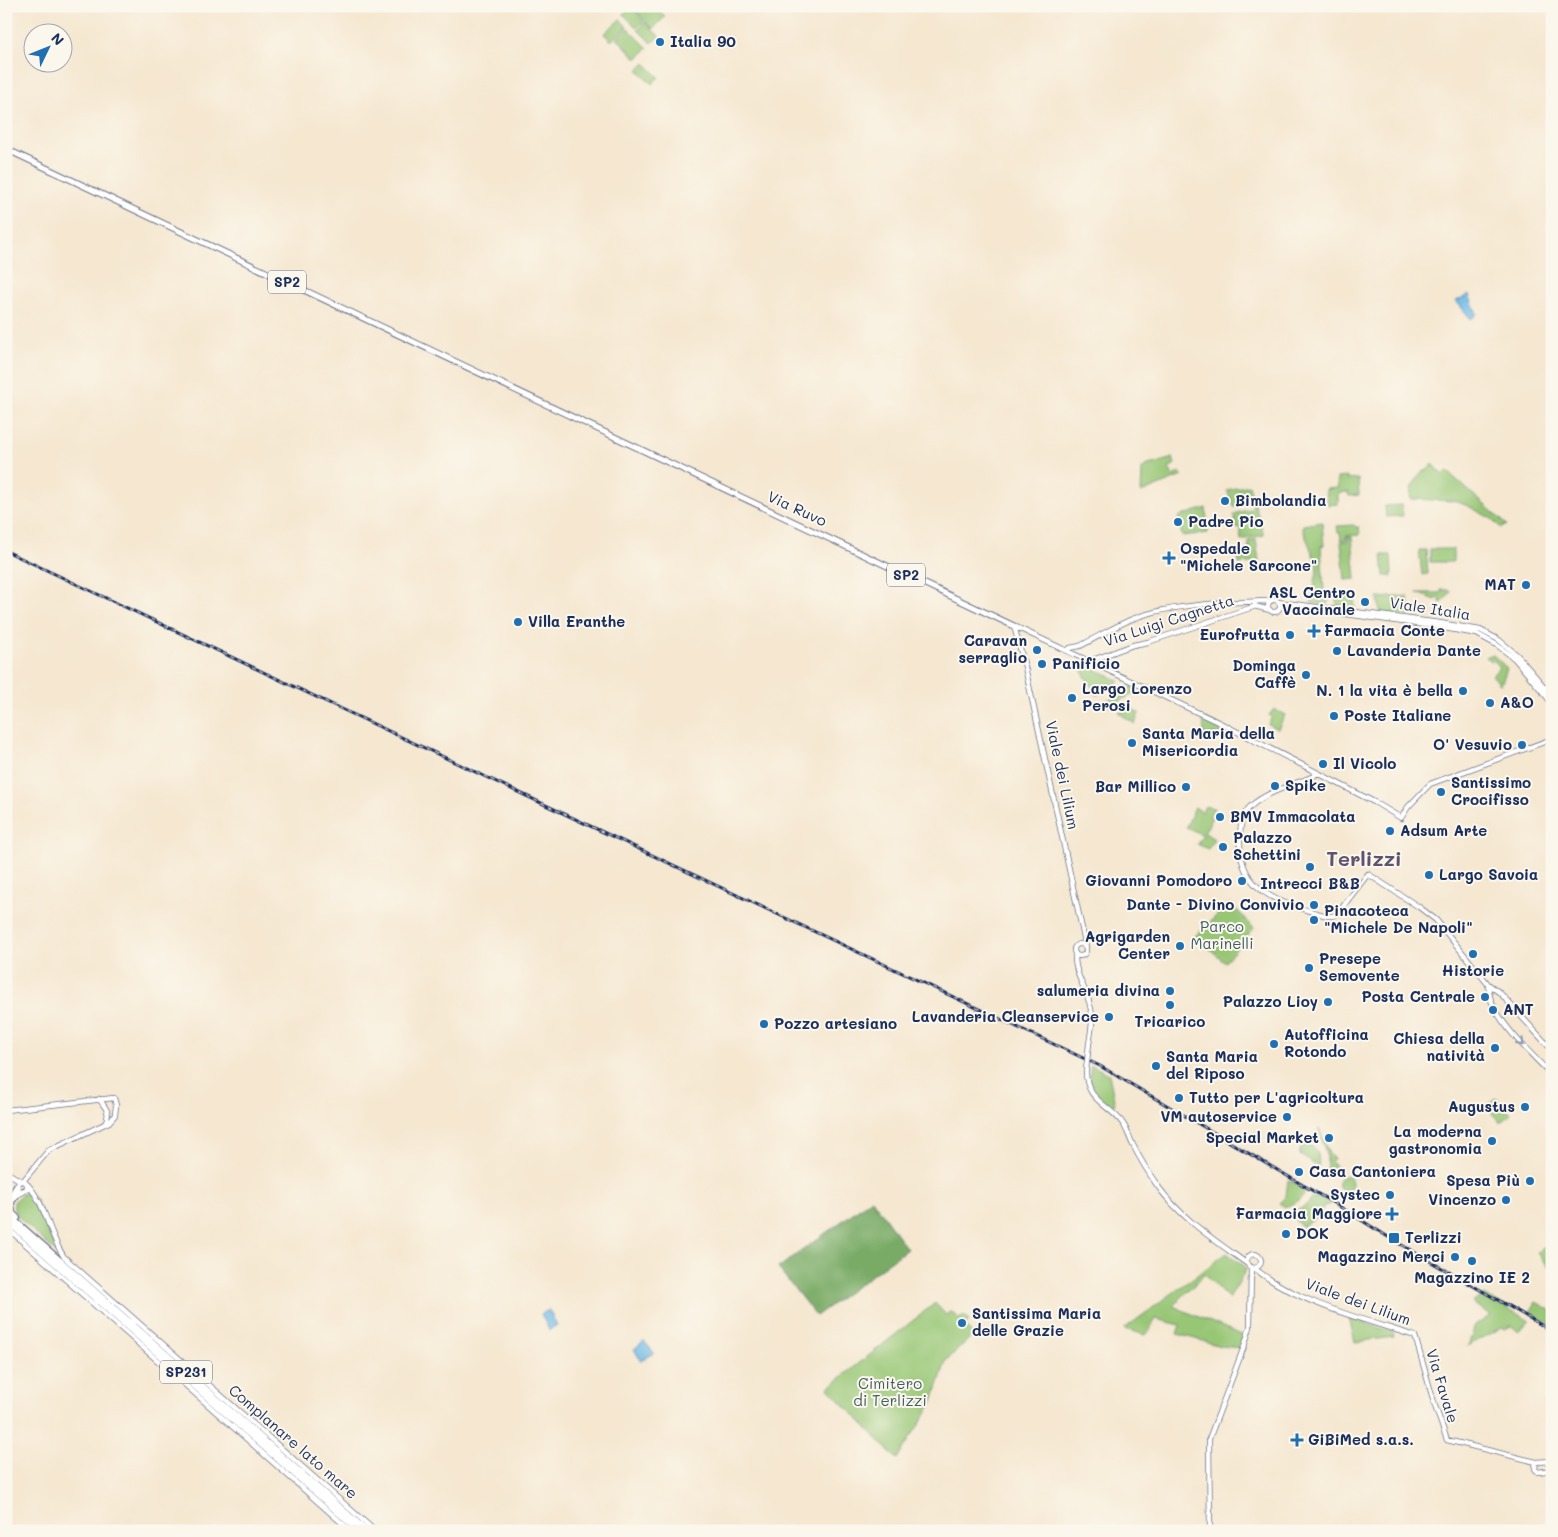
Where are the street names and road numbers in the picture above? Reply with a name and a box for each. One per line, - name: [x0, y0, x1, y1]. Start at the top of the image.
- road number: SP2: [268, 270, 306, 294]
- street label: Via Ruvo: [765, 486, 830, 531]
- road number: SP2: [887, 564, 925, 586]
- street label: Via Luigi Cagnetta: [1101, 590, 1236, 651]
- street label: Viale Italia: [1388, 592, 1472, 624]
- street label: Viale dei Lilium: [1042, 719, 1084, 831]
- street label: Viale dei Lilium: [1303, 1273, 1414, 1329]
- street label: Via Favale: [1422, 1346, 1464, 1425]
- road number: SP231: [160, 1360, 212, 1384]
- street label: Complanare lato mare: [225, 1380, 362, 1503]

